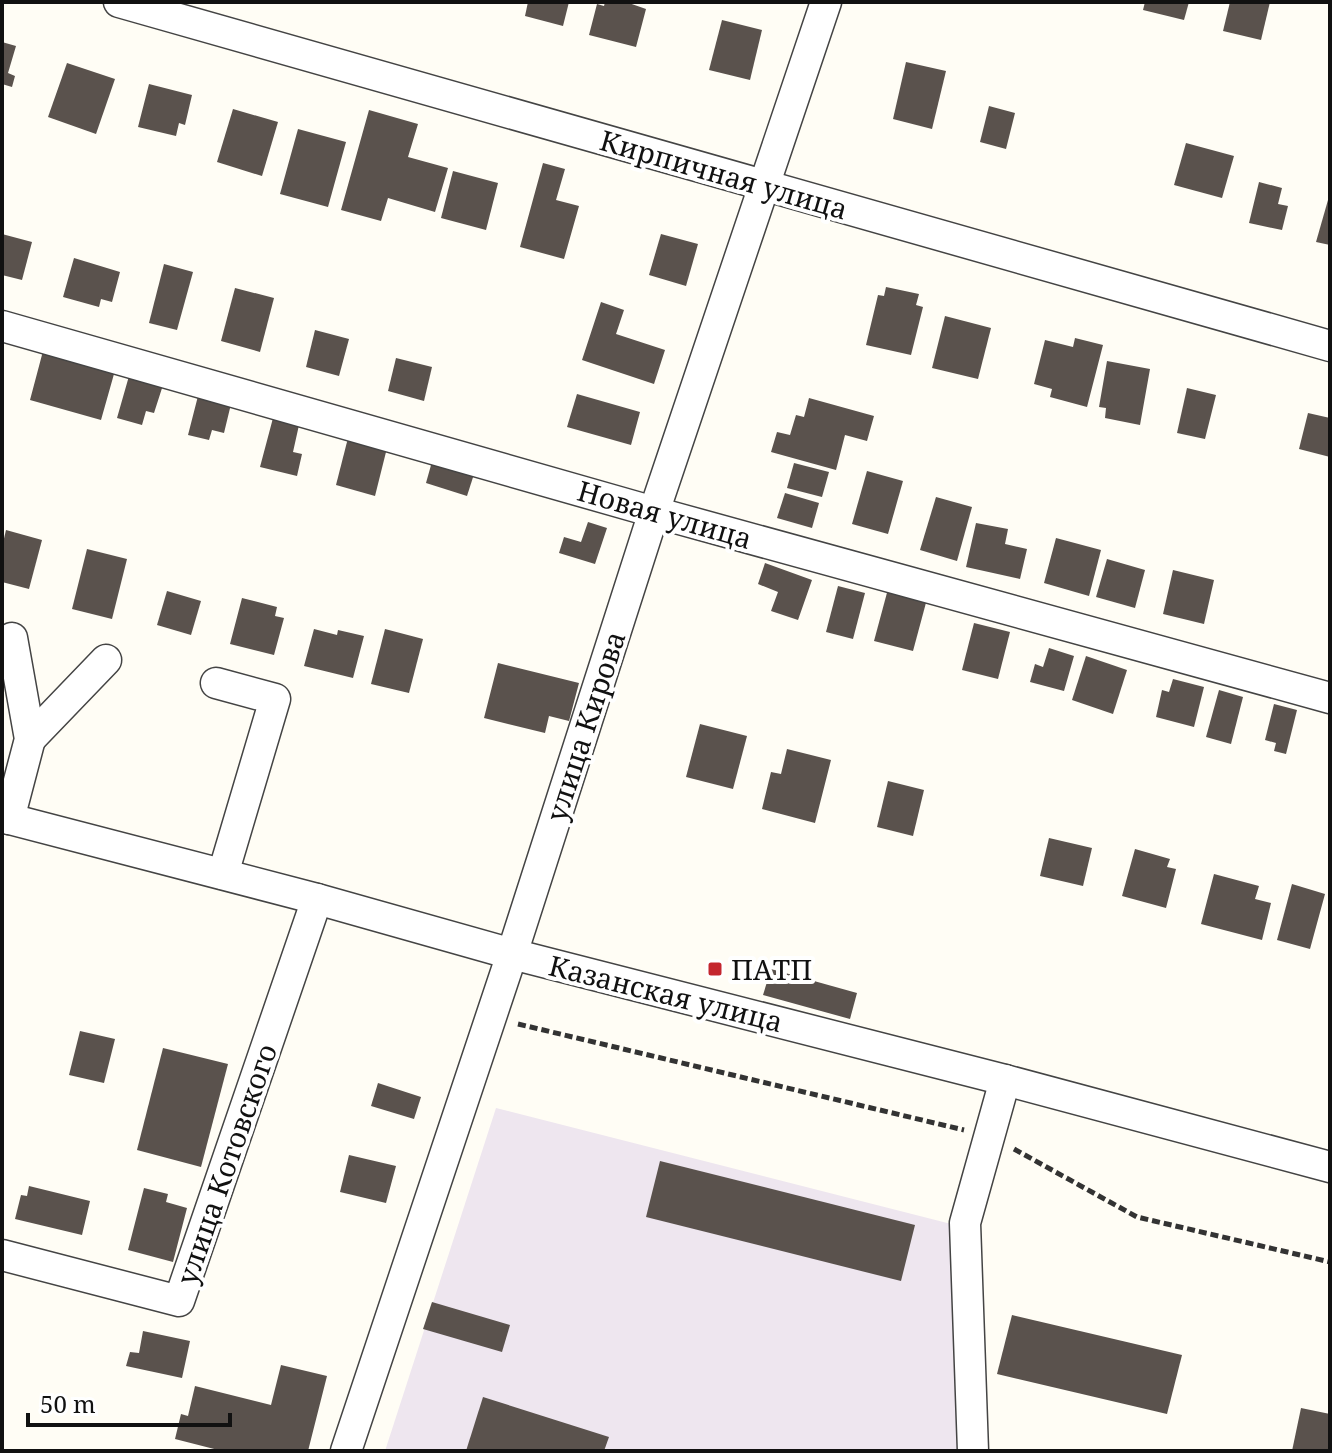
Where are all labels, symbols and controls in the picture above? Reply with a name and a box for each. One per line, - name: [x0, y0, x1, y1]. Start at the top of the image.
- street label: Кирпичная улица: [596, 120, 852, 228]
- street label: Новая улица: [573, 471, 757, 557]
- street label: улица Кирова: [536, 626, 634, 826]
- street label: Казанская улица: [545, 946, 787, 1040]
- place label: ПАТП: [731, 950, 812, 988]
- marker: ПАТП: [706, 960, 724, 978]
- street label: улица Котовского: [167, 1039, 285, 1289]
- scale bar: [28, 1377, 230, 1427]
- text: 50 m: [40, 1387, 96, 1420]

